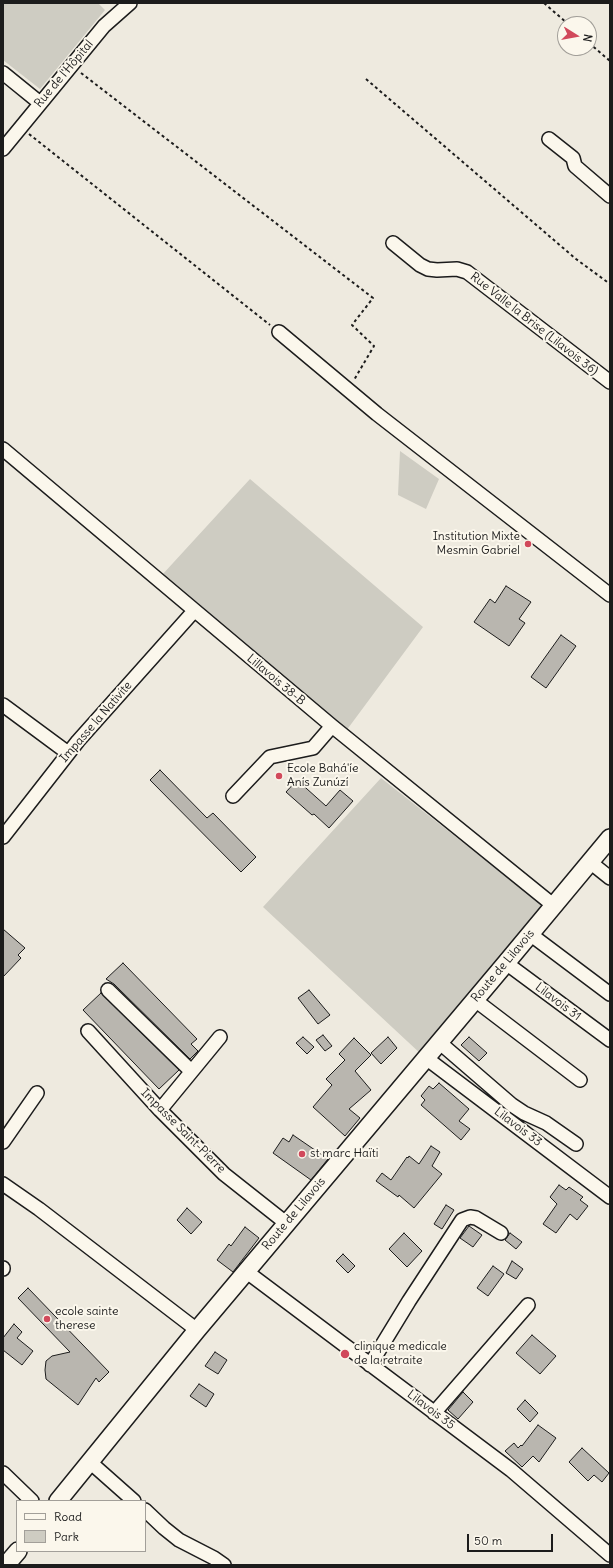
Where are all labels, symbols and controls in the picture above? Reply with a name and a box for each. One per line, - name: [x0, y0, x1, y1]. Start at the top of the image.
- north arrow: [557, 16, 597, 56]
- text: N: [580, 33, 595, 43]
- street label: Rue de l'Hôpital: [32, 37, 96, 111]
- street label: Rue Valle la Brise (Lilavois 36): [467, 270, 601, 378]
- place label: Institution Mixte Mesmin Gabriel: [433, 530, 520, 558]
- marker: Institution Mixte Mesmin Gabriel: [523, 539, 533, 549]
- street label: Lillavois 38-B: [244, 651, 308, 709]
- street label: Impasse la Nativite: [57, 679, 135, 765]
- place label: Ecole Bahá'íe Anís Zunúzí: [287, 762, 359, 790]
- marker: Ecole Bahá'íe Anís Zunúzí: [274, 771, 284, 781]
- street label: Route de Lilavois: [468, 927, 538, 1005]
- street label: Lilavois 31: [532, 980, 584, 1024]
- street label: Impasse Saint-Pierre: [138, 1086, 228, 1176]
- street label: Lilavois 33: [491, 1104, 545, 1150]
- place label: st marc Haïti: [310, 1147, 378, 1161]
- marker: st marc Haïti: [297, 1149, 307, 1159]
- street label: Route de Lilavois: [259, 1175, 329, 1253]
- place label: ecole sainte therese: [55, 1305, 118, 1333]
- marker: ecole sainte therese: [42, 1314, 52, 1324]
- place label: clinique medicale de la retraite: [354, 1340, 447, 1368]
- marker: clinique medicale de la retraite: [339, 1348, 351, 1360]
- street label: Lilavois 35: [404, 1387, 458, 1433]
- legend: [16, 1500, 146, 1552]
- text: Road: [54, 1509, 82, 1524]
- scale bar: [469, 1526, 555, 1552]
- text: Park: [54, 1529, 79, 1544]
- text: 50 m: [474, 1533, 502, 1548]

